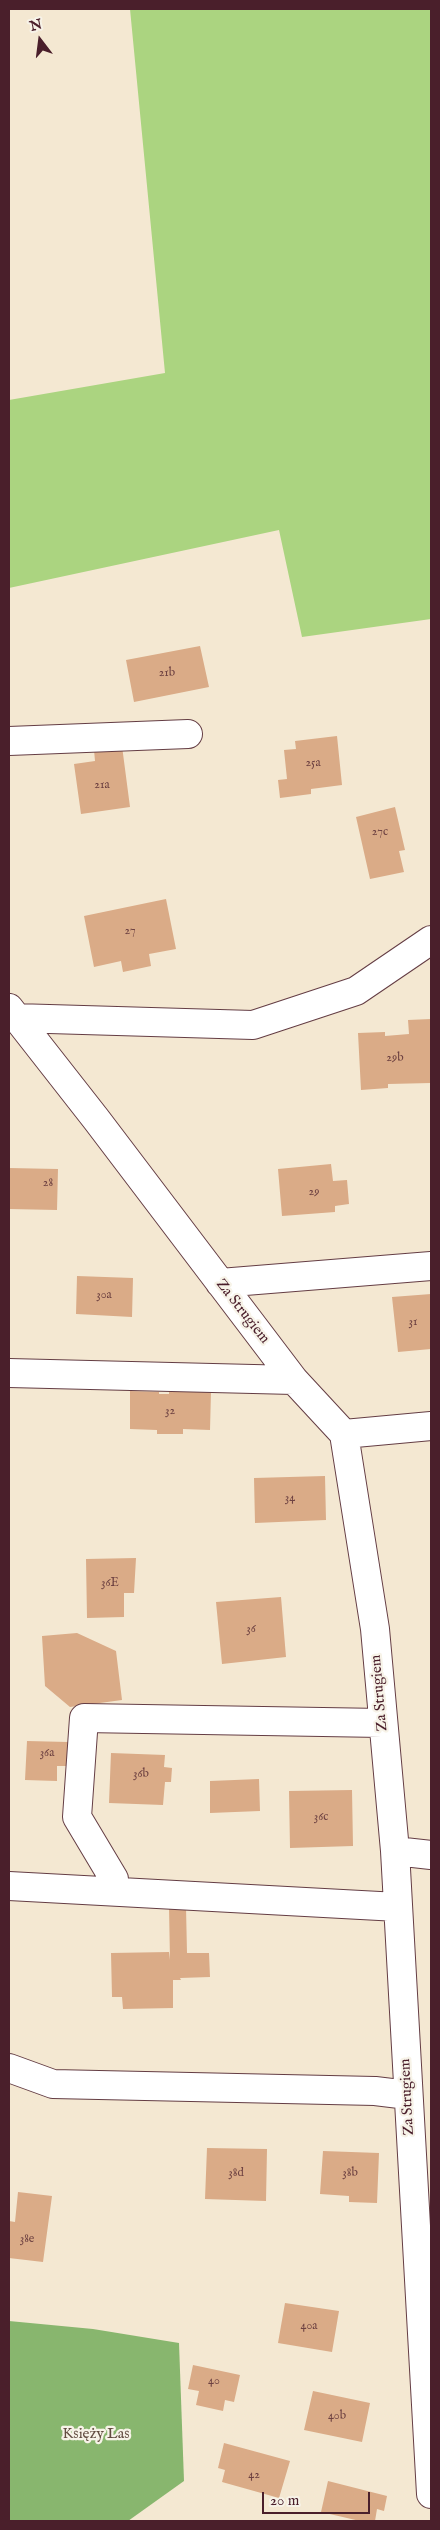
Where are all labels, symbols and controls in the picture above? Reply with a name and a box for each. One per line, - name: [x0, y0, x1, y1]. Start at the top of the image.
- north arrow: [15, 15, 65, 65]
- text: N: [28, 15, 44, 36]
- house number: 21b: [159, 667, 175, 681]
- house number: 25a: [305, 757, 321, 771]
- house number: 21a: [94, 779, 110, 793]
- house number: 27c: [372, 826, 388, 840]
- house number: 27: [124, 925, 136, 939]
- house number: 29b: [386, 1052, 404, 1066]
- house number: 28: [43, 1177, 53, 1191]
- house number: 29: [309, 1186, 319, 1200]
- street label: Za Strugiem: [211, 1276, 273, 1348]
- house number: 30a: [96, 1289, 112, 1303]
- house number: 31: [409, 1316, 417, 1330]
- house number: 32: [165, 1405, 175, 1419]
- house number: 34: [285, 1492, 295, 1506]
- house number: 36E: [101, 1577, 119, 1591]
- house number: 36: [246, 1623, 256, 1637]
- street label: Za Strugiem: [368, 1654, 392, 1732]
- house number: 36a: [40, 1747, 54, 1761]
- house number: 36b: [133, 1768, 149, 1782]
- house number: 36c: [314, 1811, 328, 1825]
- street label: Za Strugiem: [397, 2058, 419, 2136]
- house number: 38d: [228, 2167, 244, 2181]
- house number: 38b: [342, 2167, 358, 2181]
- house number: 38e: [20, 2233, 34, 2247]
- house number: 40a: [301, 2320, 317, 2334]
- house number: 40: [208, 2375, 220, 2389]
- house number: 40b: [328, 2410, 346, 2424]
- park label: Księży Las: [63, 2426, 129, 2444]
- house number: 42: [248, 2469, 260, 2483]
- scale bar: [265, 2482, 372, 2514]
- text: 20 m: [270, 2491, 299, 2510]

